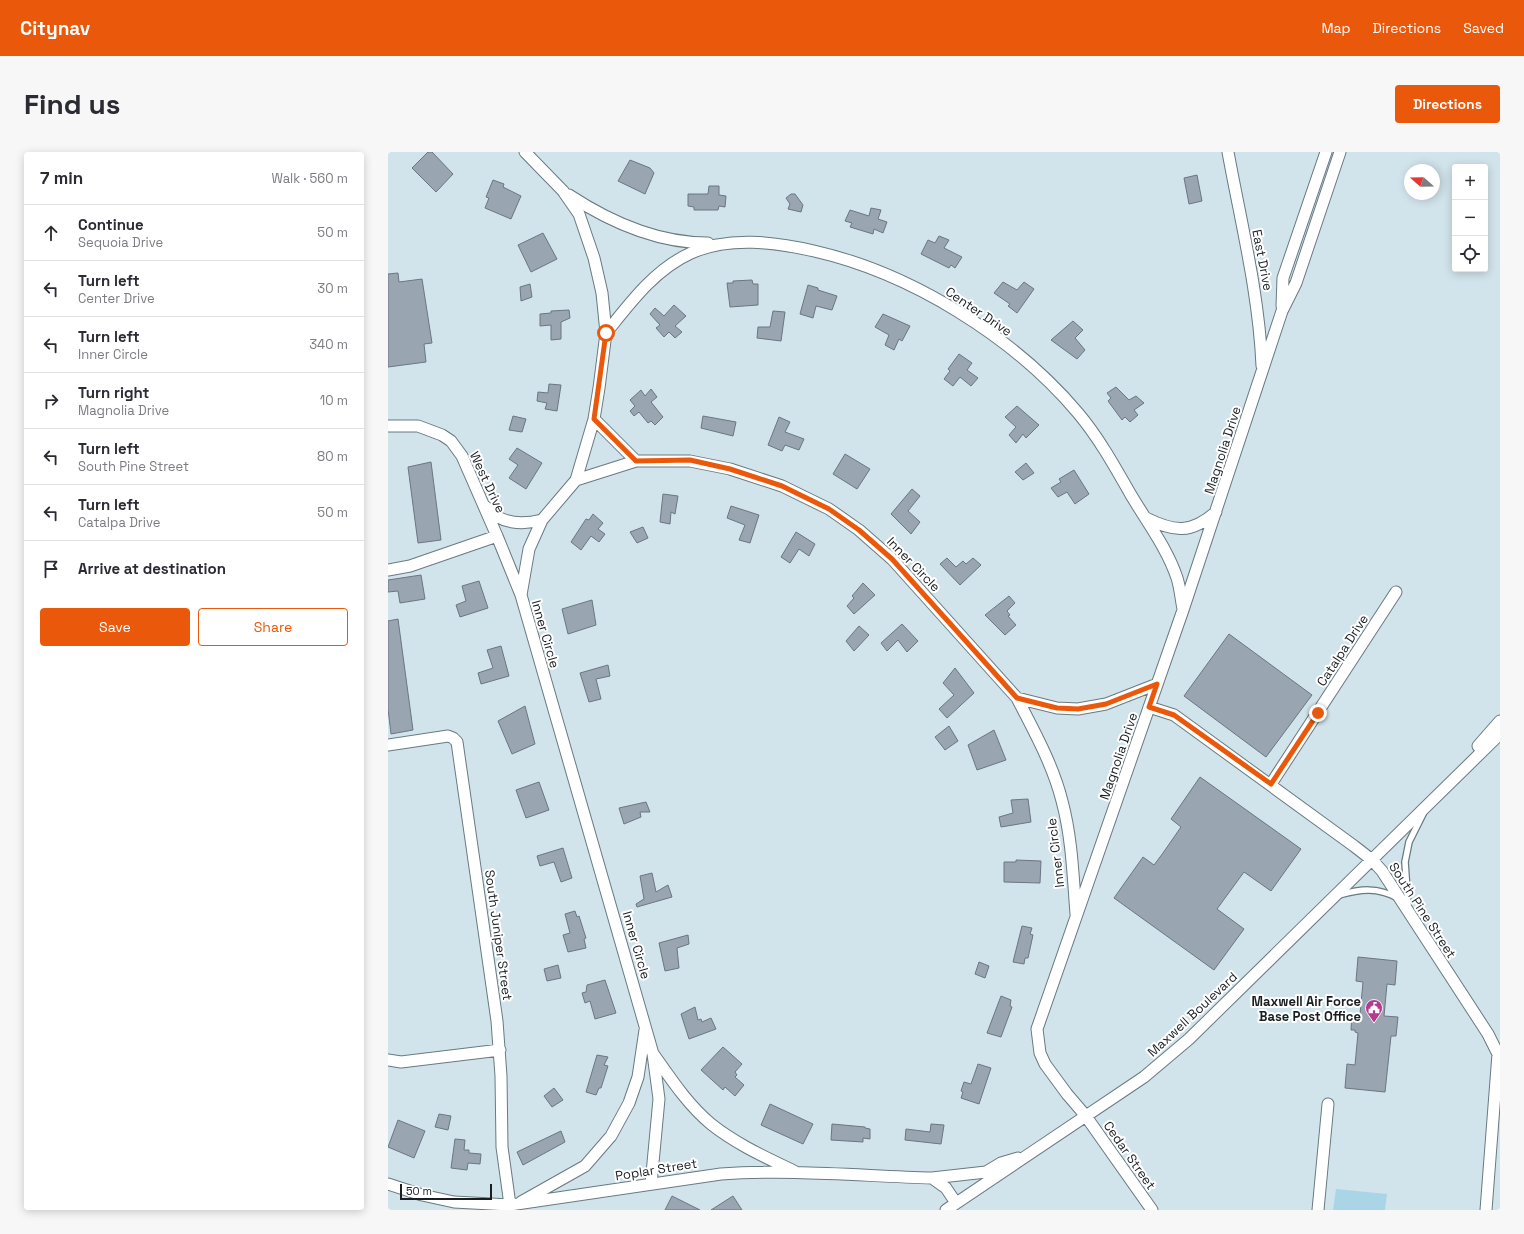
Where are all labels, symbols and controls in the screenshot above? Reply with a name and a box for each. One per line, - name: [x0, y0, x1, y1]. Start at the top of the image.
- text: Citynav: [20, 16, 90, 41]
- text: Map: [1321, 19, 1351, 37]
- text: Directions: [1373, 19, 1441, 37]
- text: Saved: [1463, 19, 1504, 37]
- button: Directions: [1395, 85, 1500, 123]
- text: Find us: [24, 86, 121, 122]
- north arrow: [1404, 164, 1440, 200]
- map controls: [1452, 164, 1488, 272]
- button: +: [1452, 164, 1488, 200]
- text: 7 min: [40, 167, 83, 189]
- text: Walk · 560 m: [271, 170, 348, 187]
- button: −: [1452, 200, 1488, 236]
- text: Continue: [78, 215, 144, 234]
- icon: ahead: [40, 222, 62, 244]
- text: 50 m: [317, 224, 348, 241]
- street label: East Drive: [1248, 228, 1277, 292]
- text: Sequoia Drive: [78, 234, 163, 251]
- button: locate: [1452, 236, 1488, 272]
- text: Turn left: [78, 271, 140, 290]
- icon: left: [40, 278, 62, 300]
- text: 30 m: [317, 280, 348, 297]
- street label: Center Drive: [942, 283, 1015, 340]
- text: Center Drive: [78, 290, 155, 307]
- route start: [597, 324, 615, 342]
- text: Turn left: [78, 327, 140, 346]
- icon: left: [40, 334, 62, 356]
- text: 340 m: [309, 336, 348, 353]
- text: Inner Circle: [78, 346, 148, 363]
- text: Turn right: [78, 383, 149, 402]
- icon: right: [40, 390, 62, 412]
- text: 10 m: [320, 392, 348, 409]
- text: Magnolia Drive: [78, 402, 169, 419]
- street label: Magnolia Drive: [1200, 404, 1245, 496]
- text: Turn left: [78, 439, 140, 458]
- icon: left: [40, 446, 62, 468]
- text: 80 m: [317, 448, 348, 465]
- street label: West Drive: [466, 449, 509, 516]
- text: South Pine Street: [78, 458, 189, 475]
- text: Turn left: [78, 495, 140, 514]
- icon: left: [40, 502, 62, 524]
- text: 50 m: [317, 504, 348, 521]
- text: Catalpa Drive: [78, 514, 160, 531]
- street label: Inner Circle: [883, 533, 944, 595]
- icon: arrive: [40, 558, 62, 580]
- text: Arrive at destination: [78, 559, 226, 578]
- street label: Inner Circle: [528, 598, 563, 670]
- button: Save: [40, 608, 190, 646]
- button: Share: [198, 608, 348, 646]
- street label: Catalpa Drive: [1313, 611, 1372, 689]
- route end: [1309, 704, 1327, 722]
- street label: Magnolia Drive: [1096, 710, 1141, 802]
- street label: Inner Circle: [1043, 817, 1068, 889]
- street label: South Pine Street: [1385, 859, 1460, 961]
- street label: South Juniper Street: [481, 869, 516, 1002]
- street label: Inner Circle: [619, 909, 654, 981]
- street label: Maxwell Boulevard: [1144, 968, 1241, 1060]
- place label: Maxwell Air Force Base Post Office: [1252, 993, 1361, 1025]
- public building icon: Maxwell Air Force Base Post Office: [1364, 998, 1384, 1023]
- street label: Cedar Street: [1100, 1118, 1159, 1193]
- street label: Poplar Street: [614, 1155, 698, 1184]
- scale bar: [400, 1182, 492, 1201]
- text: 50 m: [406, 1184, 432, 1198]

